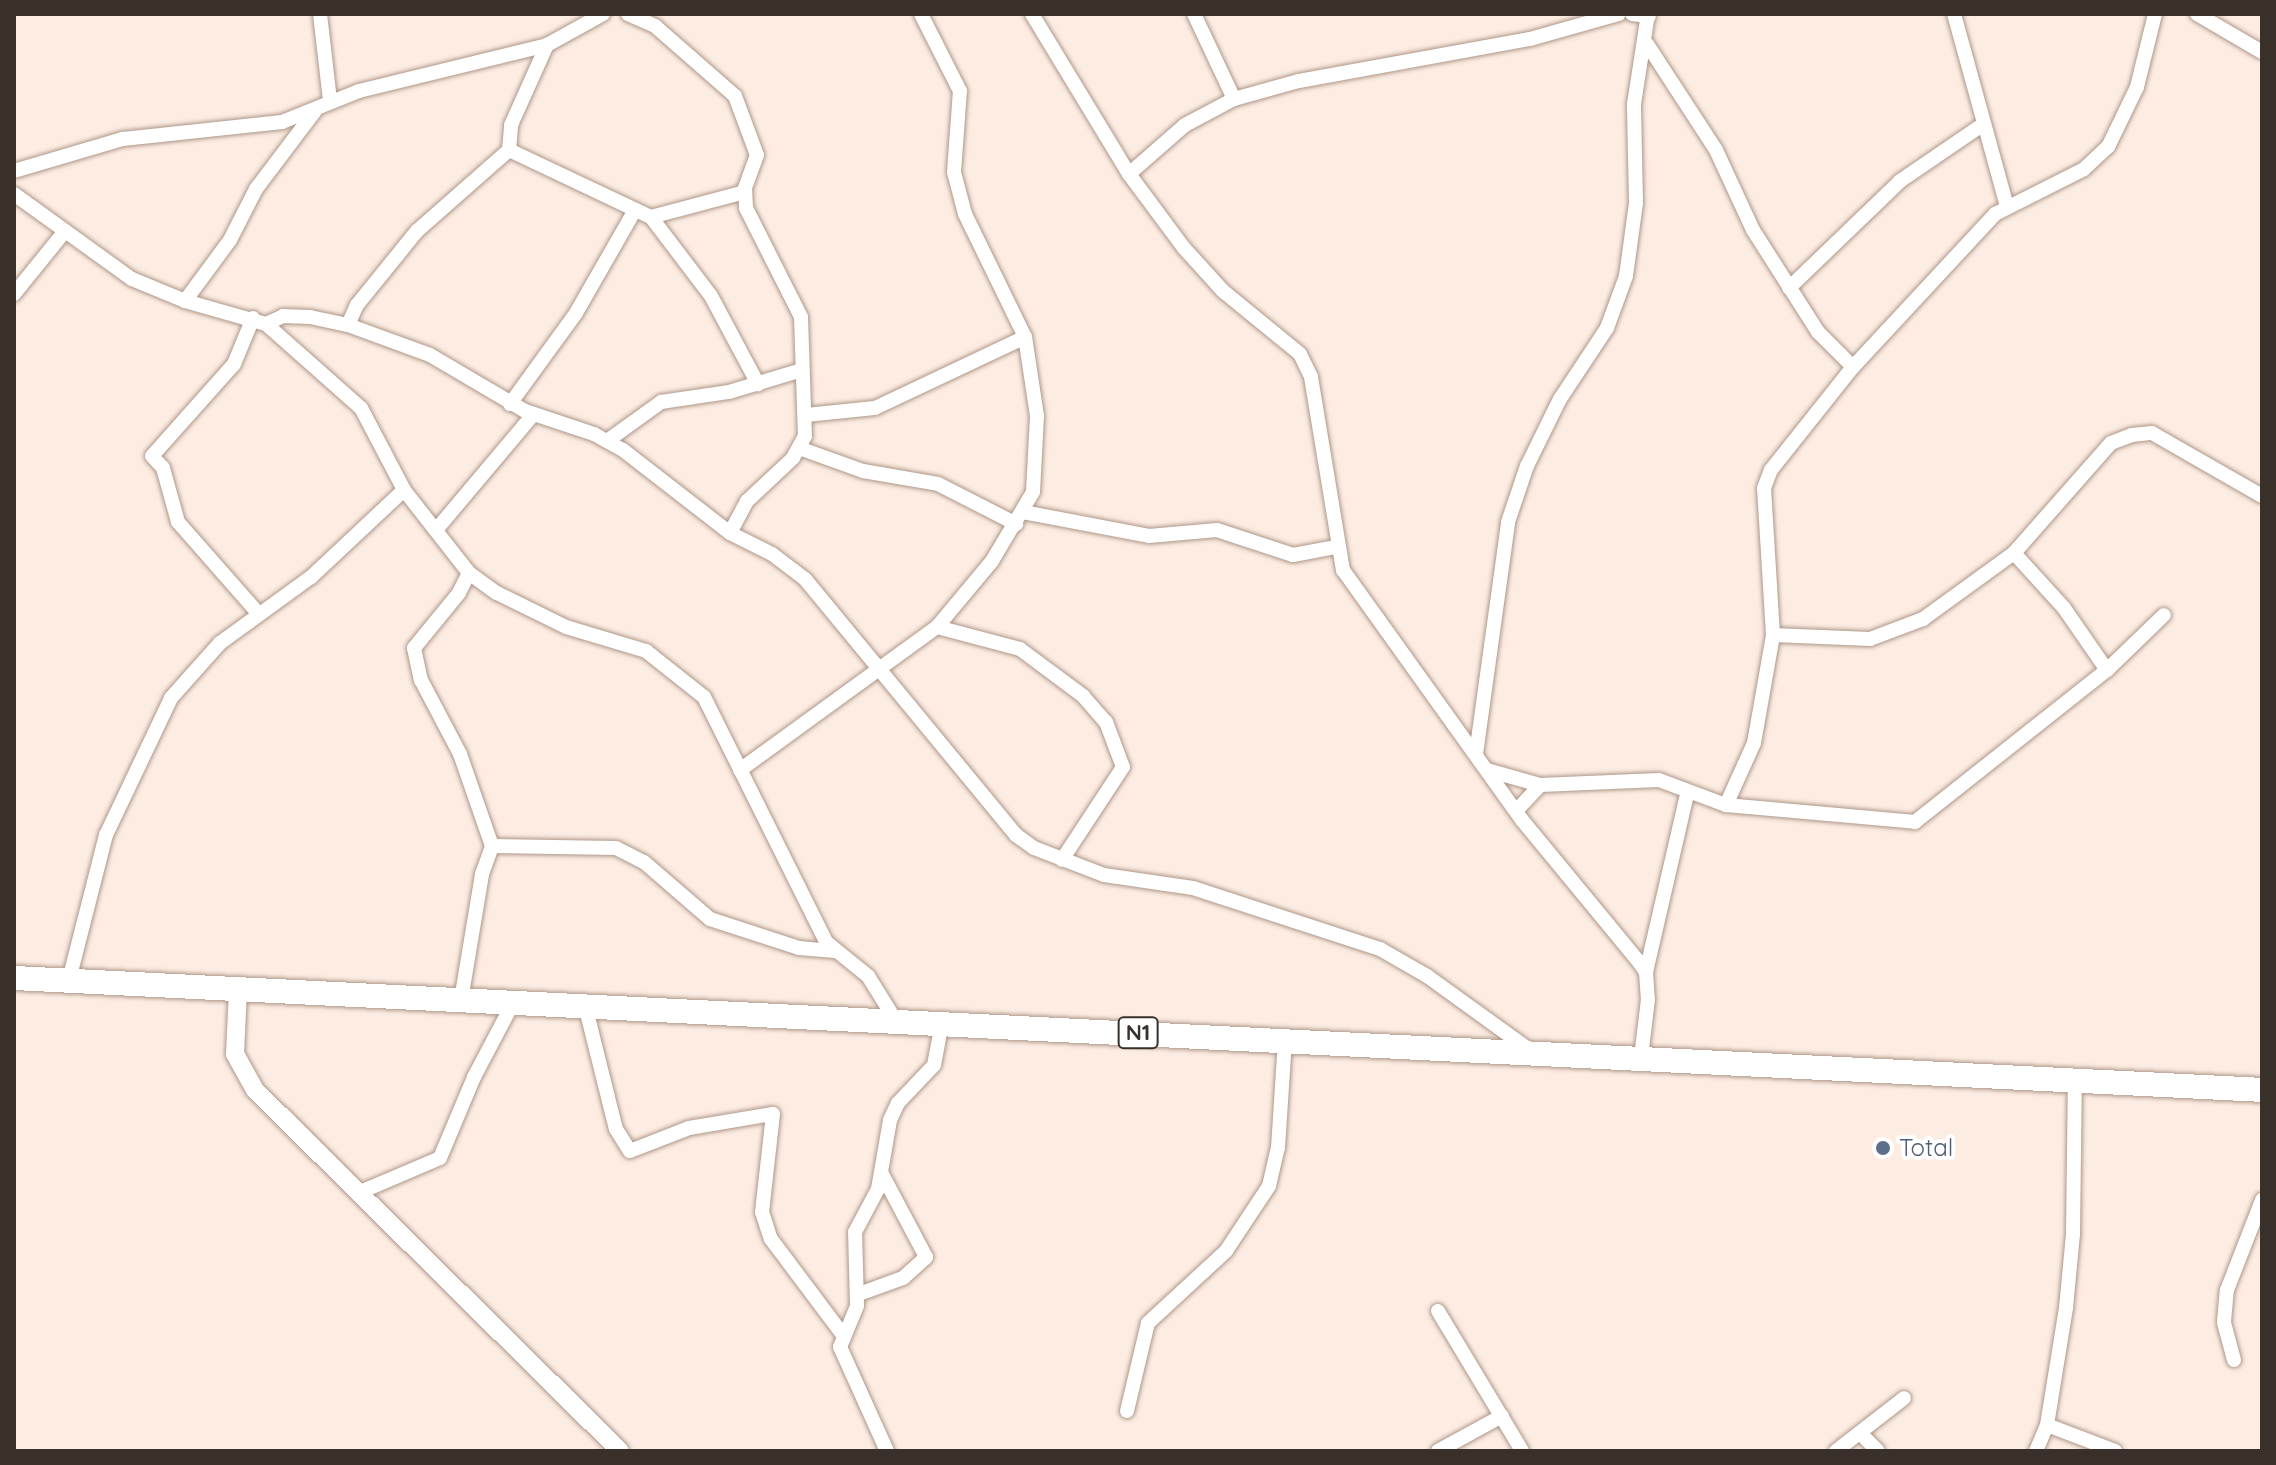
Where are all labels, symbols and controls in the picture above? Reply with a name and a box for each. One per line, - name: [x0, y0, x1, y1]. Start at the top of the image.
- road number: N1: [1116, 1015, 1160, 1051]
- place label: Total: [1899, 1134, 1953, 1162]
- marker: Total: [1874, 1139, 1892, 1157]

